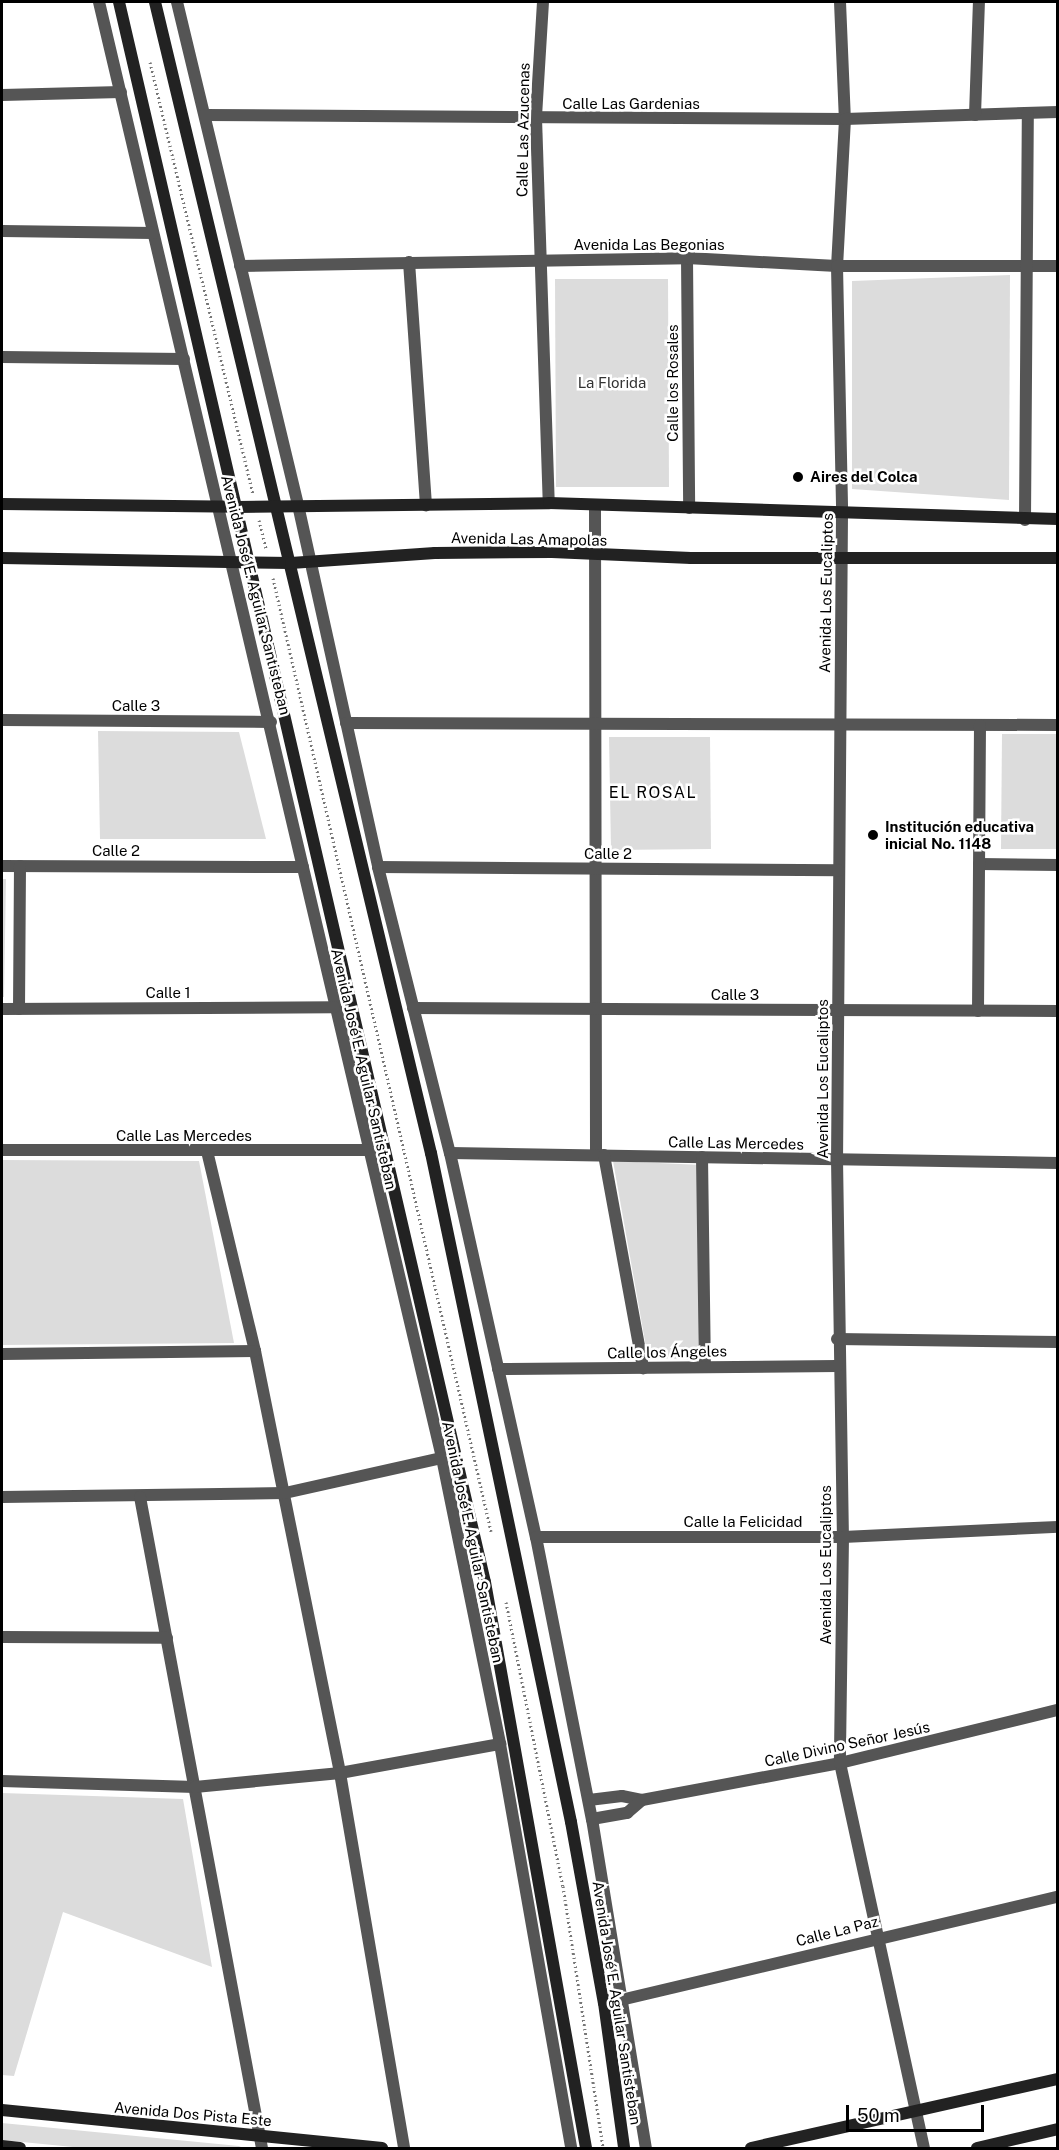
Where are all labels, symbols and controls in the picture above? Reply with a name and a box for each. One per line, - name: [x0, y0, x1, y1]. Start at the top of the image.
- street label: Calle Las Azucenas: [513, 63, 533, 197]
- street label: Calle Las Gardenias: [562, 95, 700, 113]
- street label: Avenida Las Begonias: [573, 236, 725, 254]
- street label: Calle los Rosales: [664, 324, 682, 442]
- park label: La Florida: [578, 374, 646, 392]
- place label: Aires del Colca: [810, 468, 918, 486]
- marker: Aires del Colca: [791, 470, 805, 484]
- street label: Avenida José E. Aguilar Santisteban: [217, 473, 295, 717]
- street label: Avenida Los Eucaliptos: [816, 513, 836, 673]
- street label: Avenida Las Amapolas: [451, 529, 607, 549]
- street label: Calle 3: [112, 697, 160, 715]
- district label: EL ROSAL: [609, 783, 697, 803]
- place label: Institución educativa inicial No. 1148: [885, 817, 1034, 852]
- marker: Institución educativa inicial No. 1148: [866, 828, 880, 842]
- street label: Calle 2: [92, 842, 140, 860]
- street label: Calle 2: [584, 845, 632, 863]
- street label: Avenida José E. Aguilar Santisteban: [327, 947, 401, 1191]
- street label: Calle 1: [145, 984, 191, 1002]
- street label: Calle 3: [711, 986, 759, 1004]
- street label: Avenida Los Eucaliptos: [814, 999, 832, 1159]
- street label: Calle Las Mercedes: [116, 1127, 252, 1145]
- street label: Calle Las Mercedes: [668, 1133, 804, 1153]
- street label: Calle los Ángeles: [607, 1342, 727, 1362]
- street label: Avenida José E. Aguilar Santisteban: [439, 1419, 507, 1665]
- street label: Avenida Los Eucaliptos: [817, 1485, 835, 1645]
- street label: Calle la Felicidad: [684, 1513, 802, 1531]
- street label: Calle Divino Señor Jesús: [763, 1718, 931, 1770]
- street label: Avenida José E. Aguilar Santisteban: [589, 1880, 645, 2126]
- street label: Calle La Paz: [794, 1912, 880, 1950]
- scale bar: [849, 2093, 987, 2131]
- street label: Avenida Dos Pista Este: [113, 2098, 273, 2130]
- text: 50 m: [857, 2105, 900, 2126]

